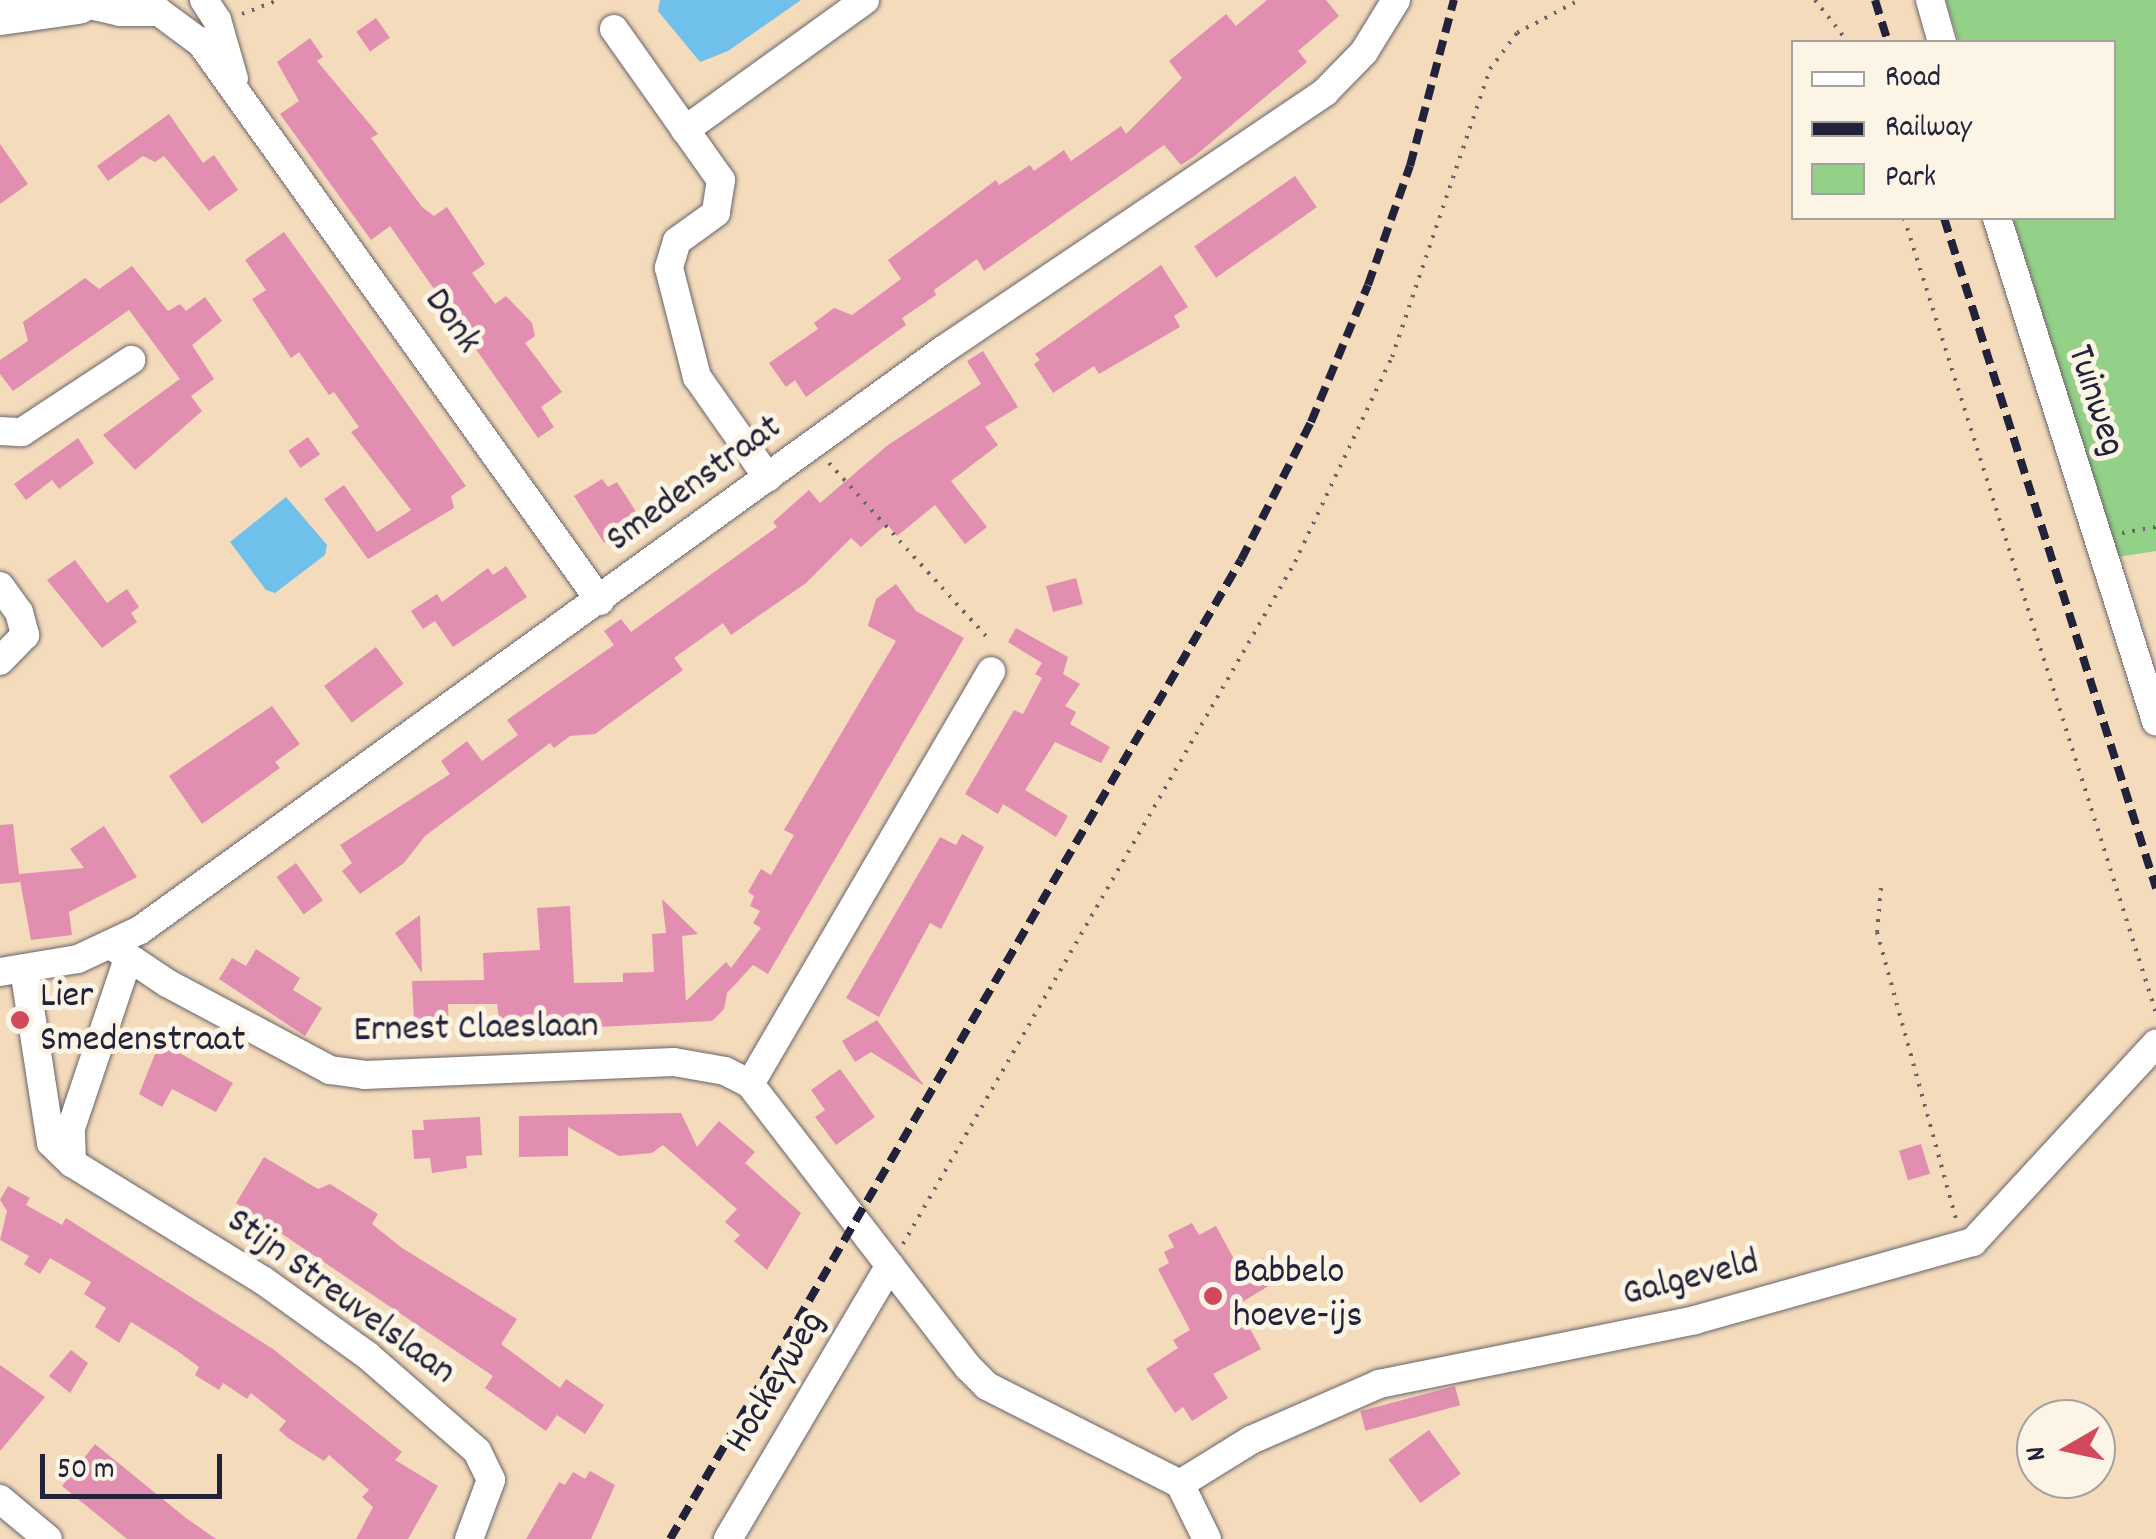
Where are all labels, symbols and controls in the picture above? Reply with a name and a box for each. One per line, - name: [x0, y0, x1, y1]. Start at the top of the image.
- legend: [1791, 40, 2116, 220]
- text: Road: [1885, 58, 1941, 101]
- text: Railway: [1885, 108, 1972, 151]
- text: Park: [1885, 158, 1936, 201]
- street label: Donk: [412, 280, 490, 364]
- street label: Tuinweg: [2055, 340, 2133, 462]
- street label: Smedenstraat: [598, 406, 792, 564]
- place label: Lier Smedenstraat: [40, 975, 245, 1064]
- street label: Ernest Claeslaan: [353, 1005, 599, 1055]
- marker: Lier Smedenstraat: [9, 1009, 31, 1031]
- street label: Stijn Streuvelslaan: [217, 1200, 463, 1396]
- street label: Galgeveld: [1618, 1241, 1764, 1319]
- place label: Babbelo hoeve-ijs: [1233, 1251, 1363, 1340]
- marker: Babbelo hoeve-ijs: [1202, 1285, 1224, 1307]
- street label: Hockeyweg: [717, 1304, 837, 1462]
- north arrow: [2016, 1399, 2116, 1499]
- scale bar: [45, 1434, 228, 1496]
- text: N: [2018, 1443, 2059, 1463]
- text: 50 m: [57, 1450, 115, 1493]

